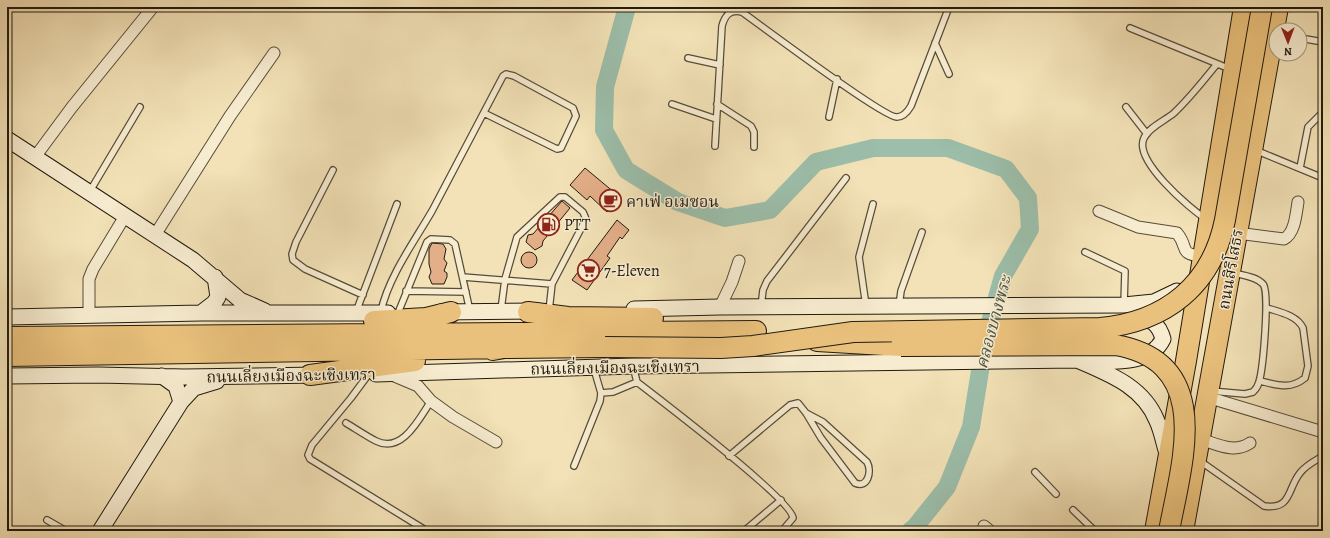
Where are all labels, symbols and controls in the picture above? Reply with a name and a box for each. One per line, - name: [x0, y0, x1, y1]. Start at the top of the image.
- north arrow: [1268, 22, 1308, 62]
- text: N: [1284, 44, 1292, 59]
- cafe icon: คาเฟ่ อเมซอน: [597, 188, 623, 214]
- place label: คาเฟ่ อเมซอน: [626, 191, 719, 213]
- fuel station icon: PTT: [536, 211, 562, 237]
- place label: PTT: [564, 214, 591, 236]
- street label: ถนนสิริโสธร: [1213, 227, 1249, 311]
- supermarket icon: 7-Eleven: [575, 257, 601, 283]
- place label: 7-Eleven: [604, 260, 660, 282]
- water label: คลองบางพระ: [970, 271, 1017, 371]
- street label: ถนนเลี่ยงเมืองฉะเชิงเทรา: [530, 355, 700, 380]
- street label: ถนนเลี่ยงเมืองฉะเชิงเทรา: [206, 363, 376, 388]

